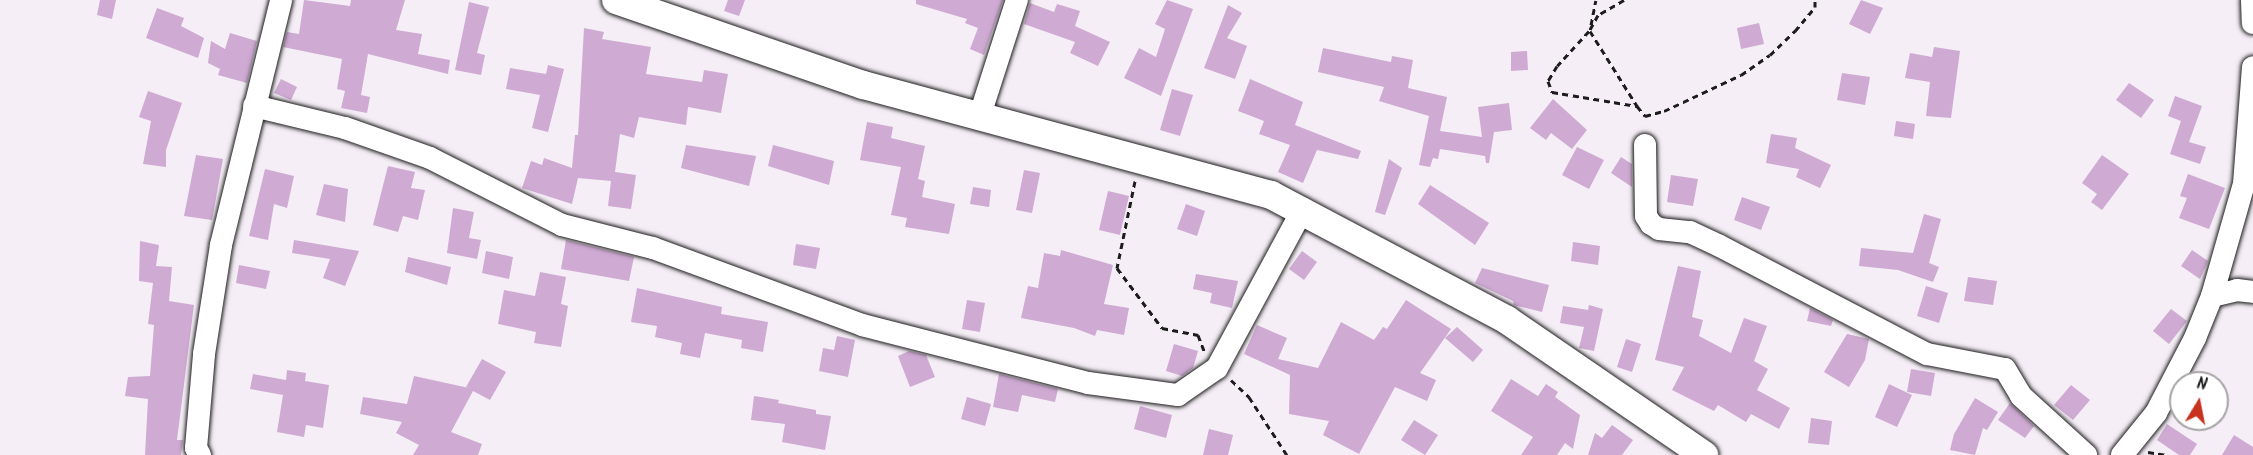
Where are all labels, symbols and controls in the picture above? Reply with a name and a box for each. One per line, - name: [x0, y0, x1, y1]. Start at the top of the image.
- north arrow: [2169, 371, 2229, 431]
- text: N: [2195, 372, 2209, 398]

